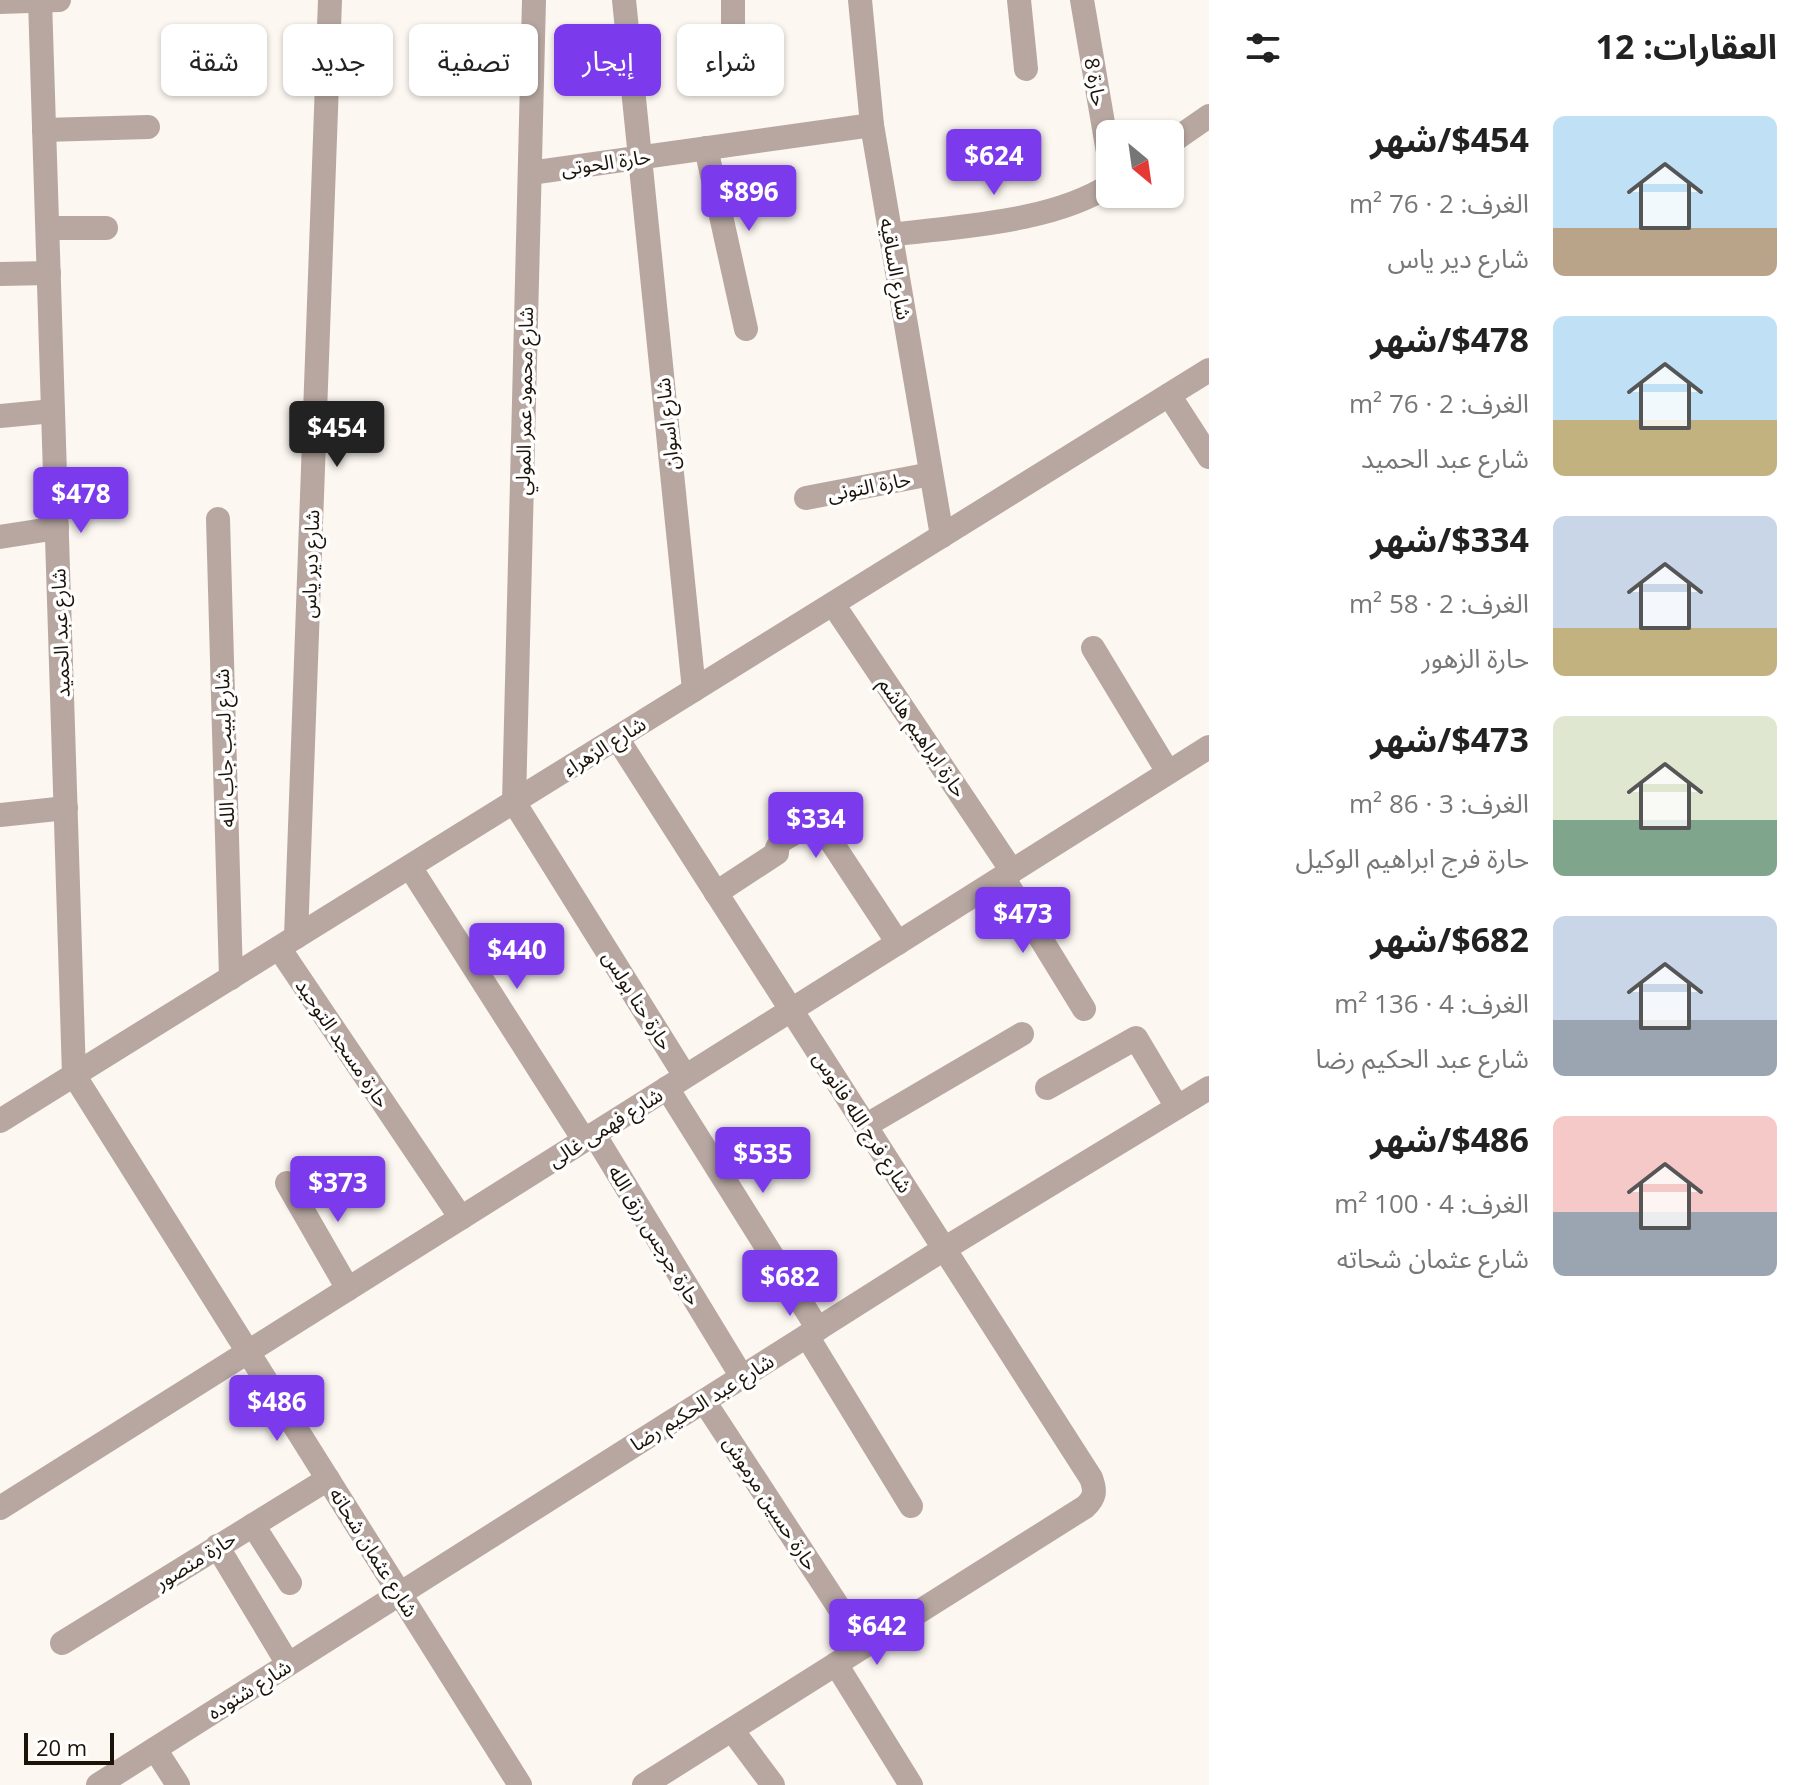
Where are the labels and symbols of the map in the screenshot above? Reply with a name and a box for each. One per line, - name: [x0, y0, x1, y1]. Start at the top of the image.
- street label: حارة 8: [1078, 56, 1114, 108]
- north arrow: [1096, 120, 1184, 208]
- pin: $624: [947, 129, 1041, 197]
- street label: حارة الحوتى: [559, 142, 653, 182]
- pin: $896: [702, 165, 796, 233]
- street label: شارع الساقيه: [872, 216, 918, 322]
- street label: شارع محمود عمر المولي: [509, 306, 542, 496]
- street label: شارع اسوان: [649, 376, 687, 471]
- pin: $454: [290, 401, 384, 469]
- street label: حارة التونى: [825, 465, 913, 507]
- pin: $478: [34, 467, 128, 535]
- street label: شارع دير ياس: [295, 509, 327, 619]
- street label: شارع عبد الحميد: [44, 568, 78, 698]
- street label: شارع لبيب جاب الله: [208, 668, 242, 828]
- street label: حارة ابراهيم هاشم: [871, 672, 973, 803]
- street label: شارع الزهراء: [557, 710, 652, 784]
- pin: $334: [769, 792, 863, 860]
- pin: $473: [976, 887, 1070, 955]
- pin: $440: [470, 923, 564, 991]
- street label: حارة حنا بولس: [597, 945, 679, 1055]
- street label: حارة مسجد التوحيد: [290, 973, 396, 1113]
- street label: شارع فرج الله فانوس: [805, 1046, 919, 1199]
- street label: شارع فهمى غالى: [542, 1081, 669, 1175]
- pin: $535: [716, 1127, 810, 1195]
- pin: $373: [291, 1156, 385, 1224]
- street label: حارة جرجس رزق الله: [602, 1160, 708, 1310]
- pin: $682: [743, 1250, 837, 1318]
- street label: شارع عبد الحكيم رضا: [625, 1347, 780, 1459]
- pin: $486: [230, 1375, 324, 1443]
- street label: حارة حسين مرموش: [717, 1431, 825, 1575]
- street label: شارع عثمان شحاته: [322, 1482, 425, 1623]
- street label: حارة منصور: [149, 1525, 241, 1596]
- pin: $642: [830, 1599, 924, 1667]
- street label: شارع شنوده: [202, 1653, 297, 1727]
- scale bar: [24, 1729, 114, 1765]

